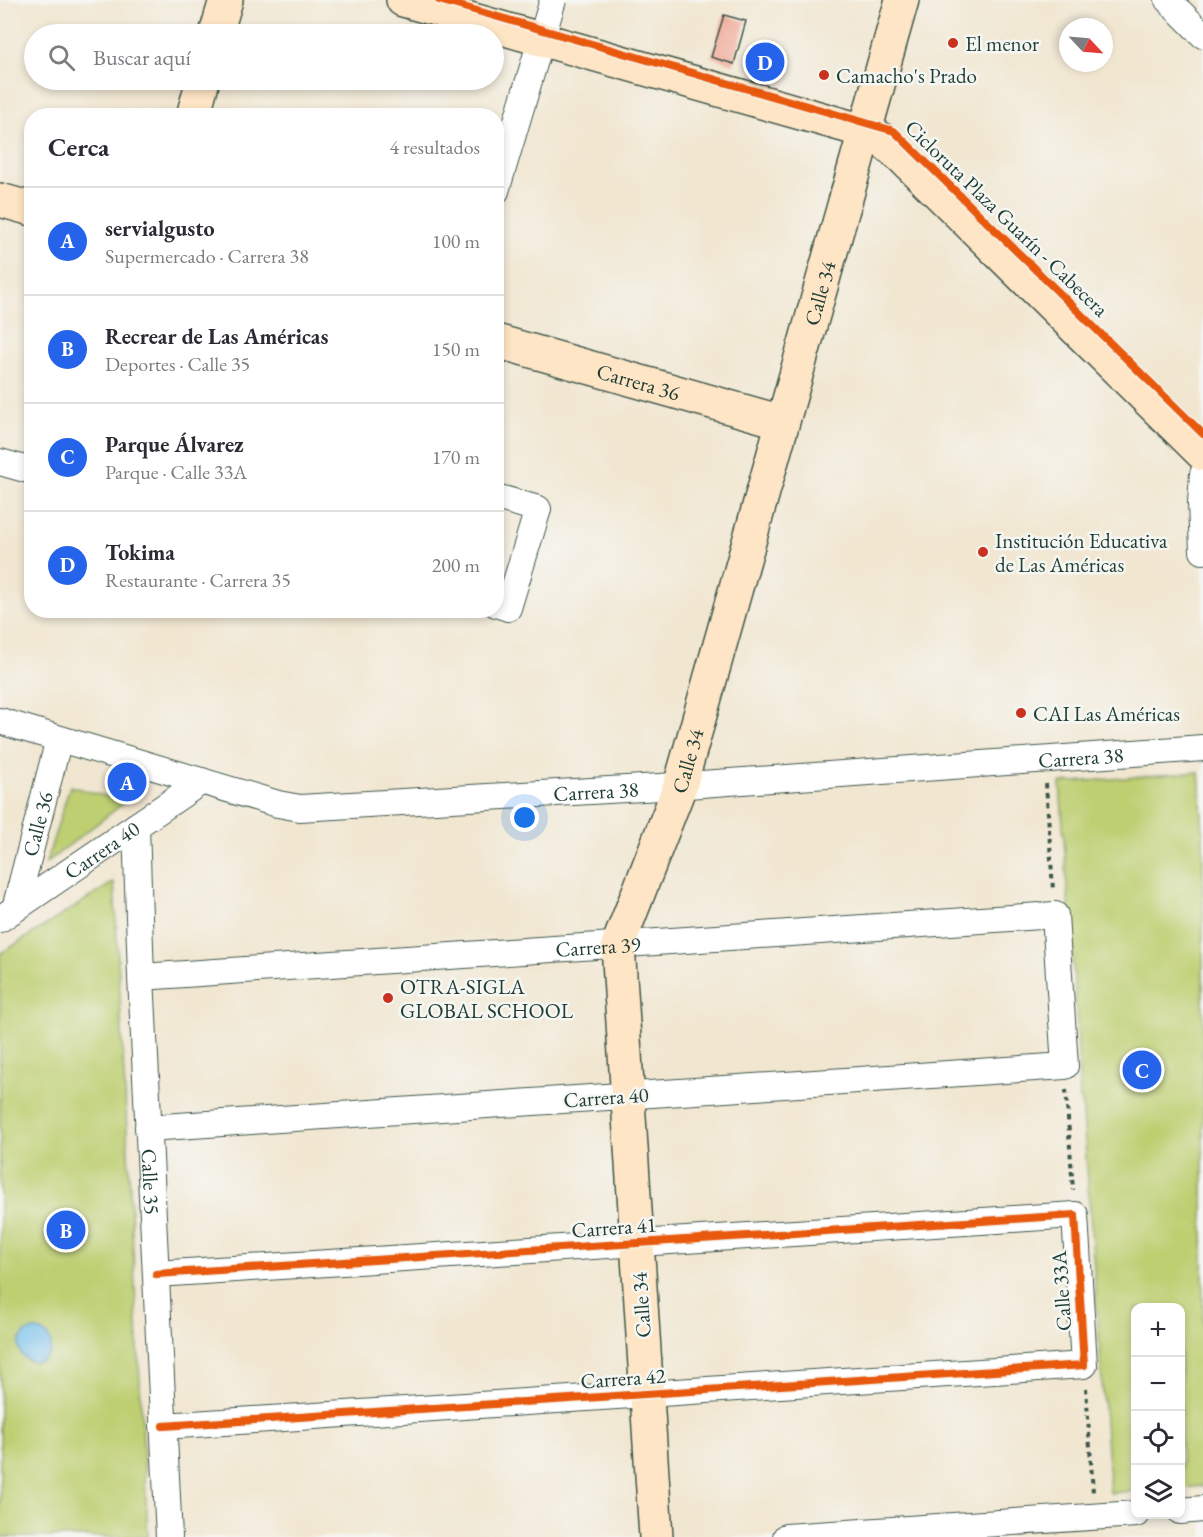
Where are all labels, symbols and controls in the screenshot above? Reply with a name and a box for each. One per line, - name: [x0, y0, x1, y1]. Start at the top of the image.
- north arrow: [1059, 18, 1113, 72]
- search box: [24, 24, 504, 90]
- place label: El menor: [965, 30, 1039, 57]
- marker: El menor: [946, 36, 960, 50]
- pin: D: [746, 40, 784, 84]
- icon: search: [45, 41, 78, 74]
- text: Buscar aquí: [93, 43, 191, 72]
- place label: Camacho's Prado: [836, 62, 977, 89]
- marker: Camacho's Prado: [817, 68, 831, 82]
- street label: Cicloruta Plaza Guarín - Cabecera: [900, 114, 1115, 323]
- text: Cerca: [48, 130, 109, 164]
- text: 4 resultados: [389, 134, 480, 160]
- text: servialgusto: [105, 214, 215, 243]
- text: A: [60, 228, 75, 254]
- text: 100 m: [432, 228, 480, 254]
- text: Supermercado · Carrera 38: [105, 243, 309, 269]
- street label: Calle 34: [797, 257, 841, 329]
- text: Recrear de Las Américas: [105, 322, 328, 351]
- text: B: [61, 336, 74, 362]
- text: 150 m: [432, 336, 480, 362]
- text: Deportes · Calle 35: [105, 351, 250, 377]
- street label: Carrera 36: [594, 357, 683, 406]
- text: Parque Álvarez: [105, 430, 244, 459]
- text: C: [60, 444, 75, 470]
- text: 170 m: [432, 444, 480, 470]
- text: Parque · Calle 33A: [105, 459, 247, 485]
- place label: Institución Educativa de Las Américas: [995, 527, 1168, 578]
- text: Tokima: [105, 538, 175, 567]
- marker: Institución Educativa de Las Américas: [976, 545, 990, 559]
- text: D: [60, 552, 75, 578]
- text: 200 m: [432, 552, 480, 578]
- text: Restaurante · Carrera 35: [105, 567, 291, 593]
- place label: CAI Las Américas: [1033, 700, 1180, 727]
- marker: CAI Las Américas: [1014, 706, 1028, 720]
- street label: Calle 34: [665, 725, 709, 796]
- street label: Carrera 38: [1037, 740, 1124, 773]
- pin: A: [108, 760, 146, 804]
- street label: Carrera 38: [553, 775, 639, 807]
- street label: Calle 36: [16, 788, 58, 859]
- your location: [510, 803, 539, 832]
- street label: Carrera 40: [59, 814, 144, 885]
- street label: Carrera 39: [554, 930, 641, 962]
- place label: OTRA-SIGLA GLOBAL SCHOOL: [400, 973, 574, 1024]
- marker: OTRA-SIGLA GLOBAL SCHOOL: [381, 991, 395, 1005]
- pin: C: [1122, 1048, 1162, 1092]
- street label: Carrera 40: [563, 1081, 649, 1113]
- street label: Calle 35: [136, 1148, 166, 1215]
- pin: B: [46, 1208, 86, 1252]
- street label: Carrera 41: [571, 1211, 657, 1243]
- street label: Calle 33A: [1045, 1249, 1077, 1332]
- street label: Calle 34: [625, 1270, 657, 1339]
- map controls: [1131, 1303, 1185, 1519]
- button: +: [1131, 1303, 1185, 1357]
- button: −: [1131, 1357, 1185, 1411]
- street label: Carrera 42: [580, 1362, 666, 1394]
- button: locate: [1131, 1411, 1185, 1465]
- button: layers: [1131, 1465, 1185, 1519]

